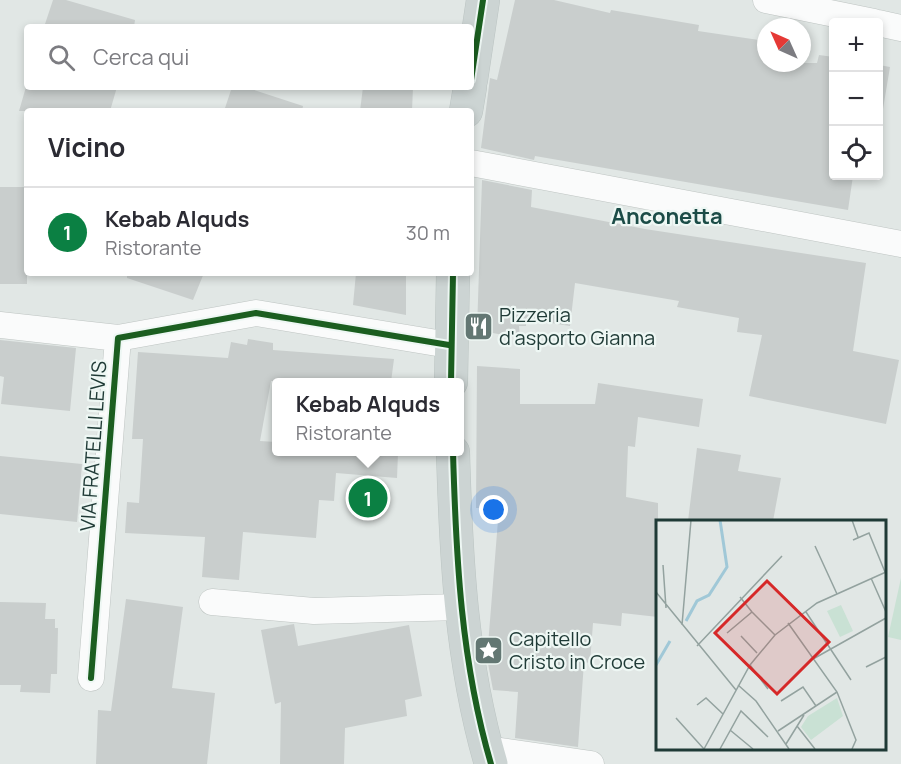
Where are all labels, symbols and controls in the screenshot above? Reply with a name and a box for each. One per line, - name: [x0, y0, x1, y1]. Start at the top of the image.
- north arrow: [757, 18, 811, 72]
- map controls: [829, 18, 883, 180]
- button: +: [829, 18, 883, 72]
- search box: [24, 24, 474, 90]
- icon: search: [45, 41, 78, 74]
- text: Cerca qui: [93, 42, 189, 72]
- button: −: [829, 72, 883, 126]
- button: locate: [829, 126, 883, 180]
- text: Vicino: [48, 129, 125, 165]
- district label: Anconetta: [611, 201, 723, 231]
- text: Kebab Alquds: [105, 204, 250, 234]
- text: 1: [63, 219, 72, 246]
- text: 30 m: [406, 219, 450, 246]
- text: Ristorante: [105, 234, 201, 261]
- place label: Pizzeria d'asporto Gianna: [499, 301, 655, 351]
- restaurant icon: Pizzeria d'asporto Gianna: [462, 310, 494, 342]
- street label: VIA FRATELLI LEVIS: [74, 360, 112, 532]
- popup: [272, 378, 464, 456]
- text: Kebab Alquds: [296, 389, 440, 419]
- text: Ristorante: [296, 419, 392, 446]
- pin: 1: [348, 476, 388, 520]
- your location: [479, 495, 508, 524]
- inset map: [656, 520, 886, 749]
- place label: Capitello Cristo in Croce: [509, 625, 645, 675]
- place icon: Capitello Cristo in Croce: [472, 634, 504, 666]

